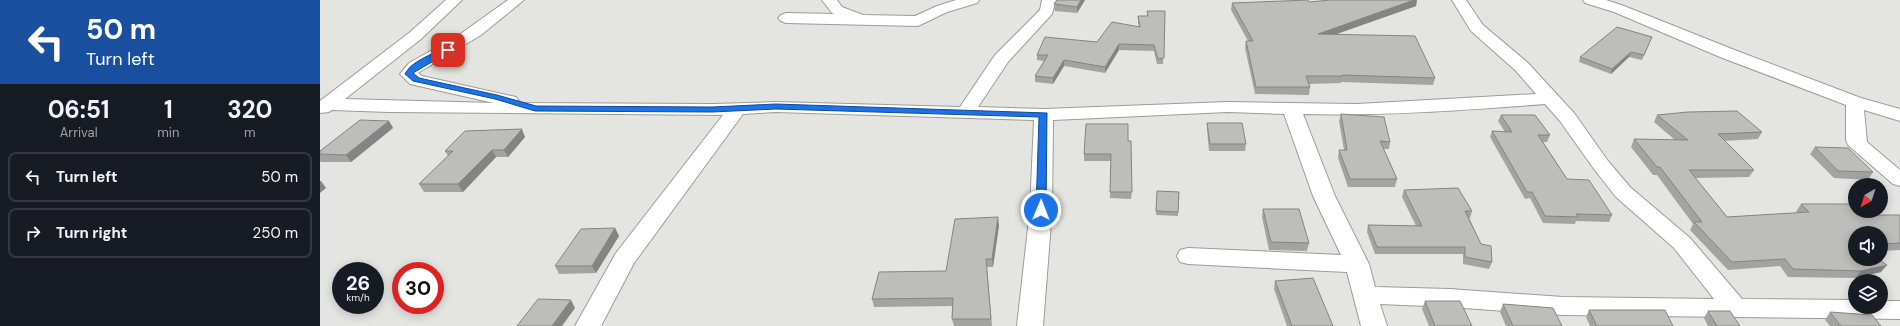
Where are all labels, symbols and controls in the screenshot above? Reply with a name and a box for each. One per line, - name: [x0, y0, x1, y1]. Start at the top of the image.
- text: 50 m: [86, 11, 156, 48]
- icon: left: [20, 16, 72, 68]
- pin: [431, 33, 465, 67]
- icon: arrive: [437, 39, 459, 61]
- text: Turn left: [86, 47, 155, 71]
- text: 06:51: [48, 94, 110, 125]
- text: 1: [164, 94, 173, 125]
- text: 320: [227, 94, 272, 125]
- text: Arrival: [60, 124, 98, 141]
- text: min: [157, 124, 179, 141]
- text: m: [244, 124, 256, 141]
- icon: left: [22, 166, 44, 188]
- text: Turn left: [56, 167, 117, 187]
- text: 50 m: [261, 167, 298, 187]
- north arrow: [1848, 178, 1888, 218]
- map controls: [1848, 178, 1888, 314]
- position arrow: [1020, 189, 1062, 231]
- icon: right: [22, 222, 44, 244]
- text: Turn right: [56, 223, 127, 243]
- text: 250 m: [253, 223, 298, 243]
- button: sound: [1848, 226, 1888, 266]
- speed limit sign: 30: [392, 262, 444, 314]
- text: 26: [346, 270, 370, 296]
- button: layers: [1848, 274, 1888, 314]
- text: km/h: [346, 291, 370, 304]

